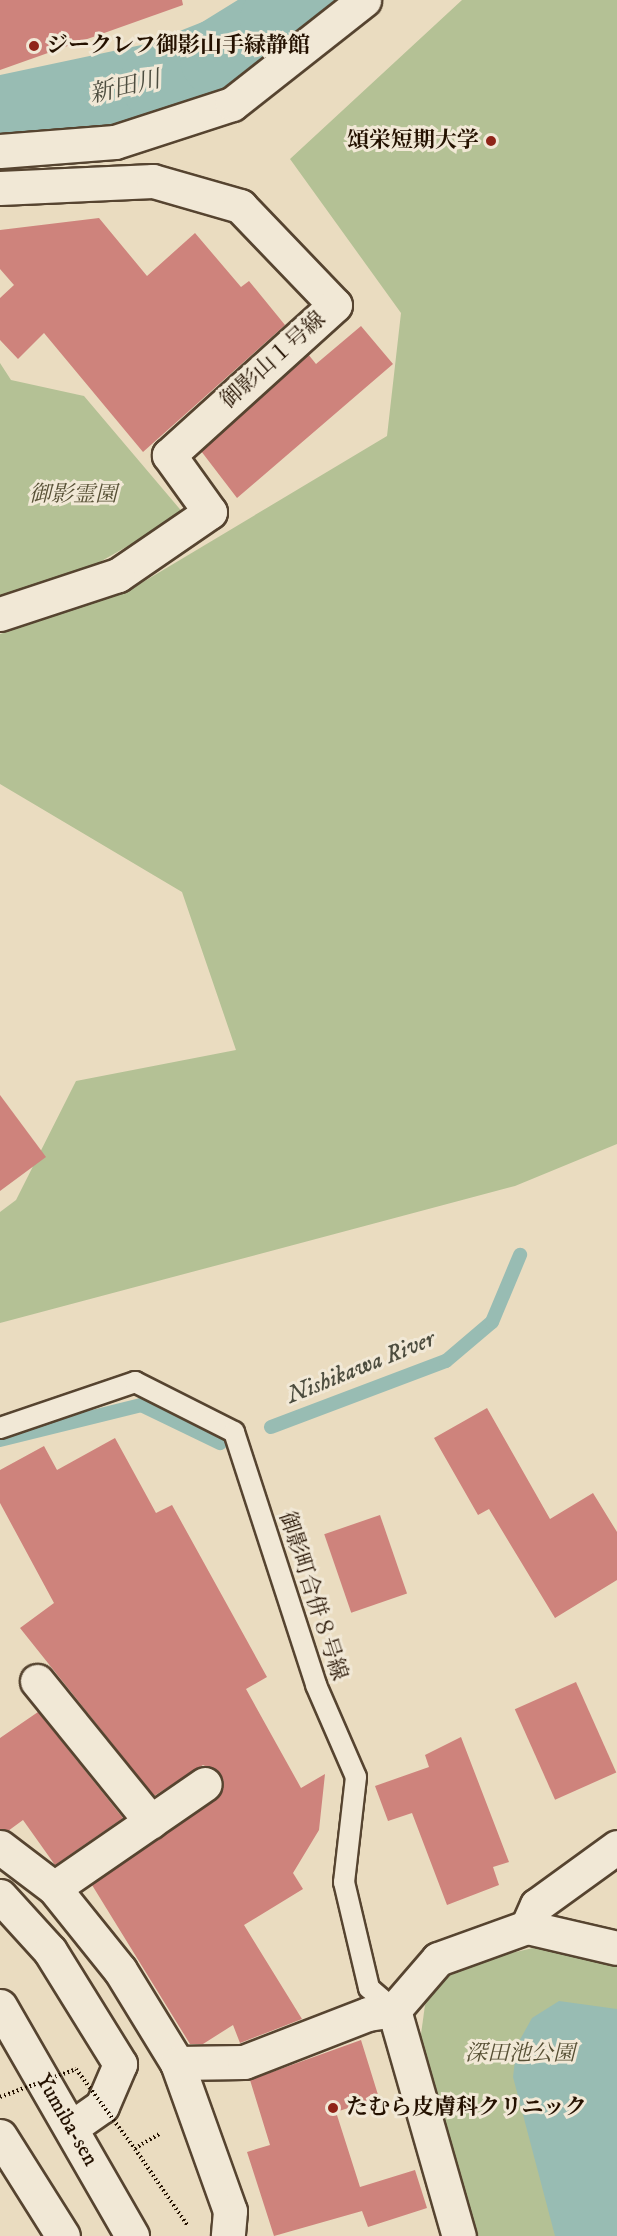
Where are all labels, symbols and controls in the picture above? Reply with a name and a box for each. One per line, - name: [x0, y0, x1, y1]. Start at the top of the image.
- place label: ジークレフ御影山手緑静館: [46, 33, 310, 59]
- marker: ジークレフ御影山手緑静館: [27, 39, 41, 53]
- water label: 新田川: [87, 66, 163, 110]
- place label: 頌栄短期大学: [347, 128, 479, 154]
- marker: 頌栄短期大学: [484, 134, 498, 148]
- street label: 御影山１号線: [215, 306, 331, 414]
- park label: 御影霊園: [29, 482, 117, 508]
- water label: Nishikawa River: [283, 1325, 439, 1411]
- street label: 御影町合併８号線: [273, 1508, 353, 1684]
- park label: 深田池公園: [465, 2041, 575, 2067]
- street label: Yumiba-sen: [30, 2069, 104, 2171]
- place label: たむら皮膚科クリニック: [346, 2095, 588, 2121]
- marker: たむら皮膚科クリニック: [324, 2099, 342, 2117]

